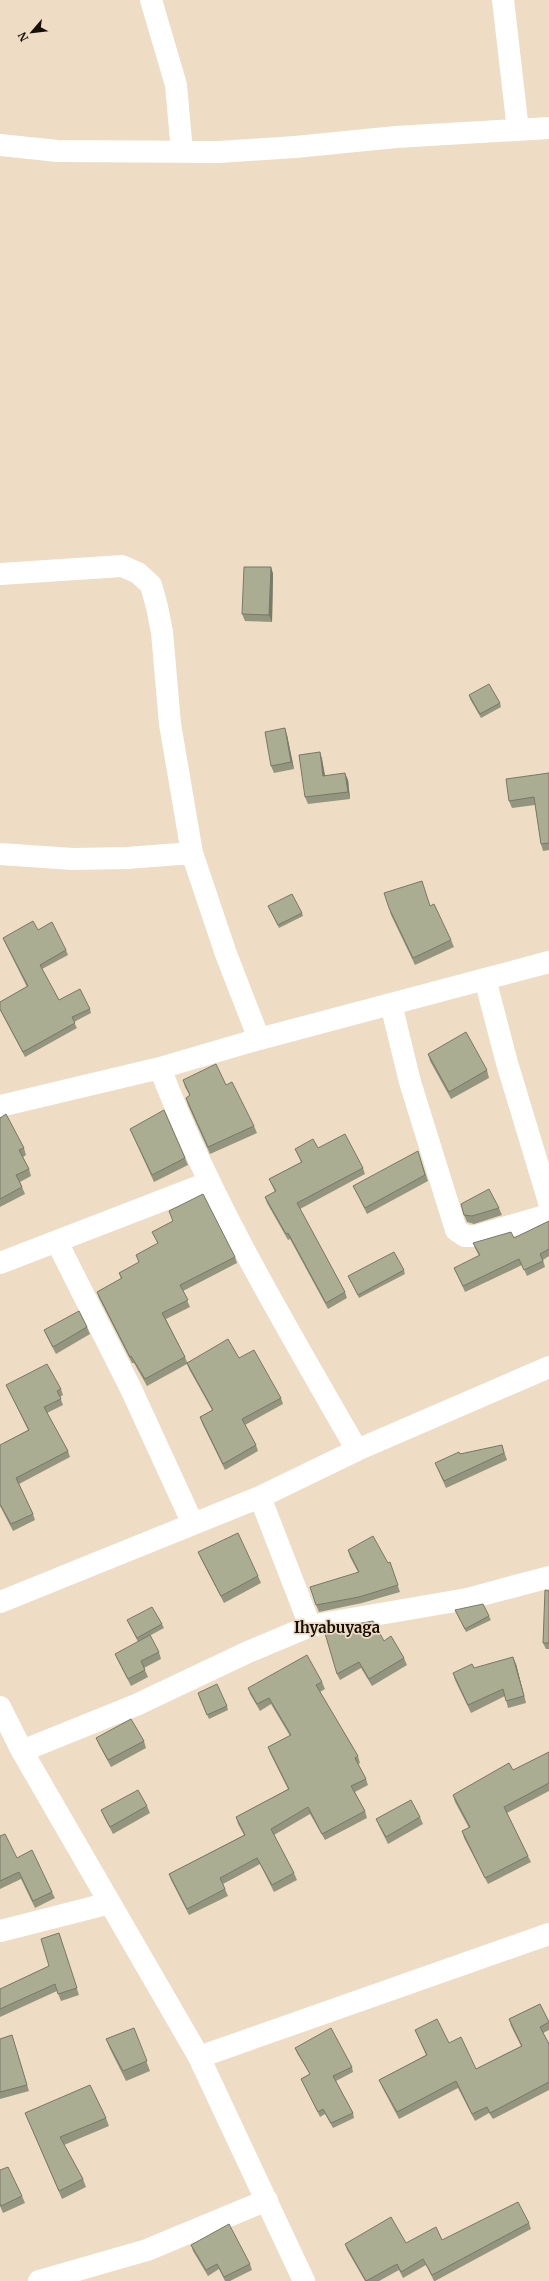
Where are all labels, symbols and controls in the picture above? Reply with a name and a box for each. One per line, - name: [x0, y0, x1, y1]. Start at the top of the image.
- north arrow: [12, 12, 52, 52]
- text: N: [15, 29, 31, 44]
- district label: Ihyabuyaga: [294, 1618, 381, 1637]

